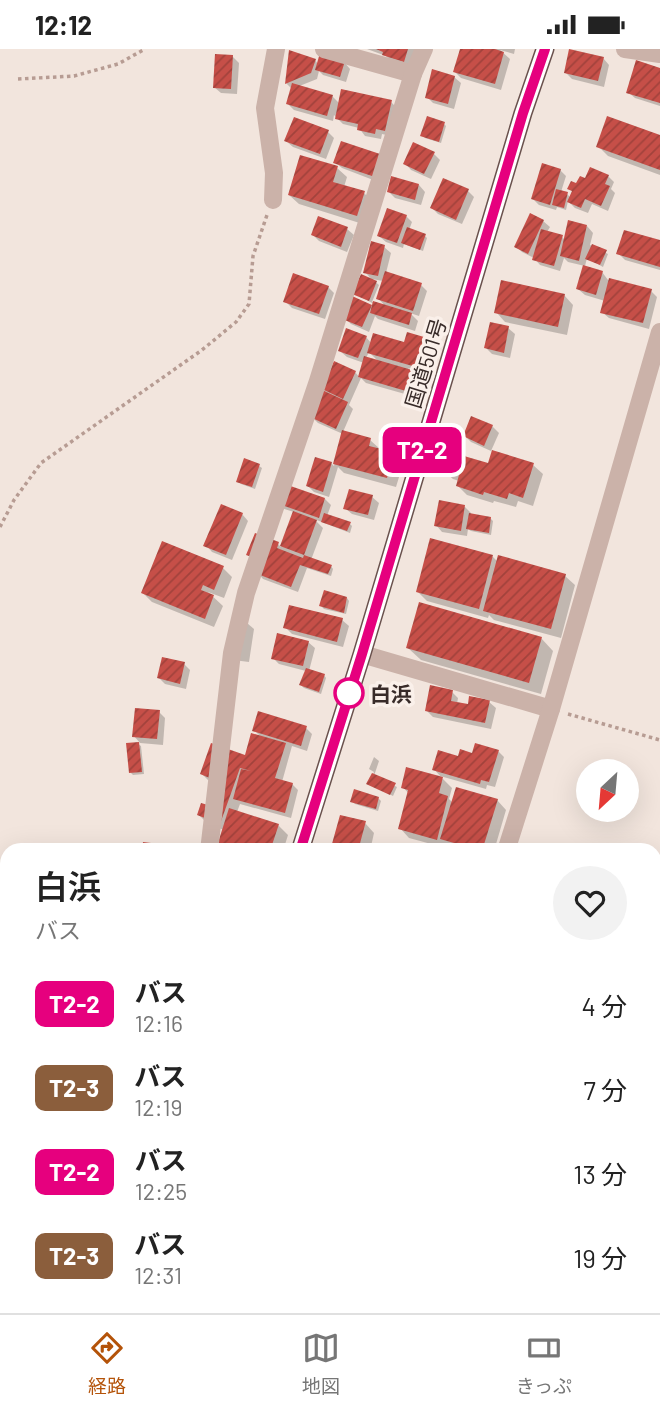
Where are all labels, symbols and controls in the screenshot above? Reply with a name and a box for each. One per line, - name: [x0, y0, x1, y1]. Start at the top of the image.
- text: 12:12: [35, 9, 92, 40]
- street label: 国道501号: [400, 315, 450, 411]
- line badge: T2-2: [373, 427, 471, 473]
- text: T2-2: [397, 435, 447, 464]
- marker: 白浜: [334, 678, 364, 708]
- place label: 白浜: [370, 681, 412, 706]
- north arrow: [576, 759, 639, 823]
- map controls: [576, 759, 639, 822]
- text: 白浜: [35, 866, 101, 906]
- button: heart: [553, 866, 627, 940]
- text: バス: [35, 916, 81, 944]
- text: バス: [135, 976, 187, 1007]
- text: T2-2: [49, 989, 100, 1018]
- text: 4 分: [581, 990, 627, 1021]
- text: 12:16: [135, 1009, 183, 1037]
- text: バス: [134, 1060, 186, 1091]
- text: T2-3: [49, 1073, 99, 1102]
- text: 7 分: [584, 1074, 627, 1105]
- text: 12:19: [134, 1093, 182, 1121]
- text: バス: [135, 1144, 187, 1175]
- text: T2-2: [49, 1157, 100, 1186]
- text: 13 分: [573, 1158, 627, 1189]
- text: 12:25: [135, 1177, 187, 1205]
- text: バス: [134, 1228, 186, 1259]
- text: T2-3: [49, 1241, 99, 1270]
- text: 19 分: [573, 1242, 627, 1273]
- text: 12:31: [134, 1261, 182, 1289]
- tab: 経路: [88, 1329, 126, 1398]
- tab: 地図: [302, 1329, 340, 1398]
- tab: きっぷ: [516, 1329, 572, 1398]

